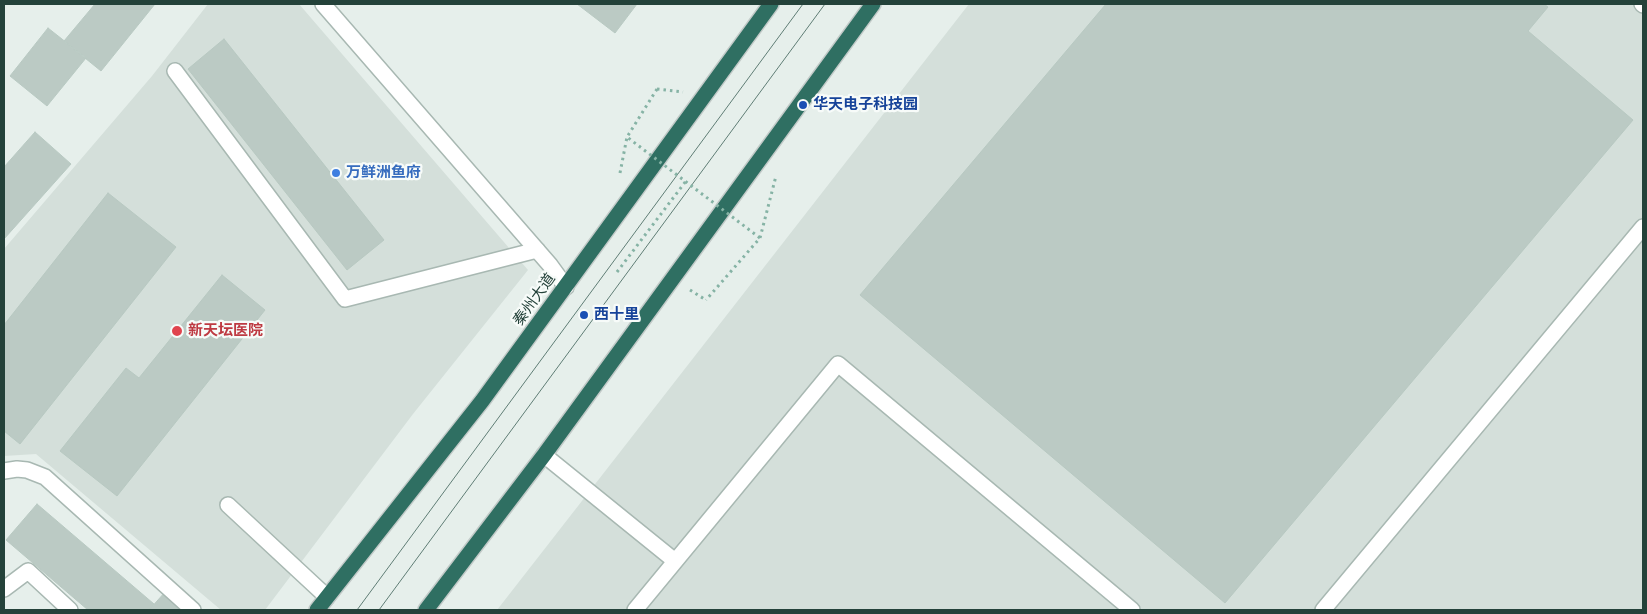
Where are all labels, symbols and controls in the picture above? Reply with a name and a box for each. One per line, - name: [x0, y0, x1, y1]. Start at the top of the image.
- place label: 华天电子科技园: [813, 96, 918, 114]
- marker: 华天电子科技园: [797, 99, 809, 111]
- place label: 万鲜洲鱼府: [346, 164, 421, 182]
- marker: 万鲜洲鱼府: [330, 167, 342, 179]
- street label: 秦州大道: [510, 270, 560, 330]
- place label: 西十里: [594, 306, 639, 324]
- marker: 西十里: [578, 309, 590, 321]
- place label: 新天坛医院: [188, 322, 263, 340]
- marker: 新天坛医院: [170, 324, 184, 338]

